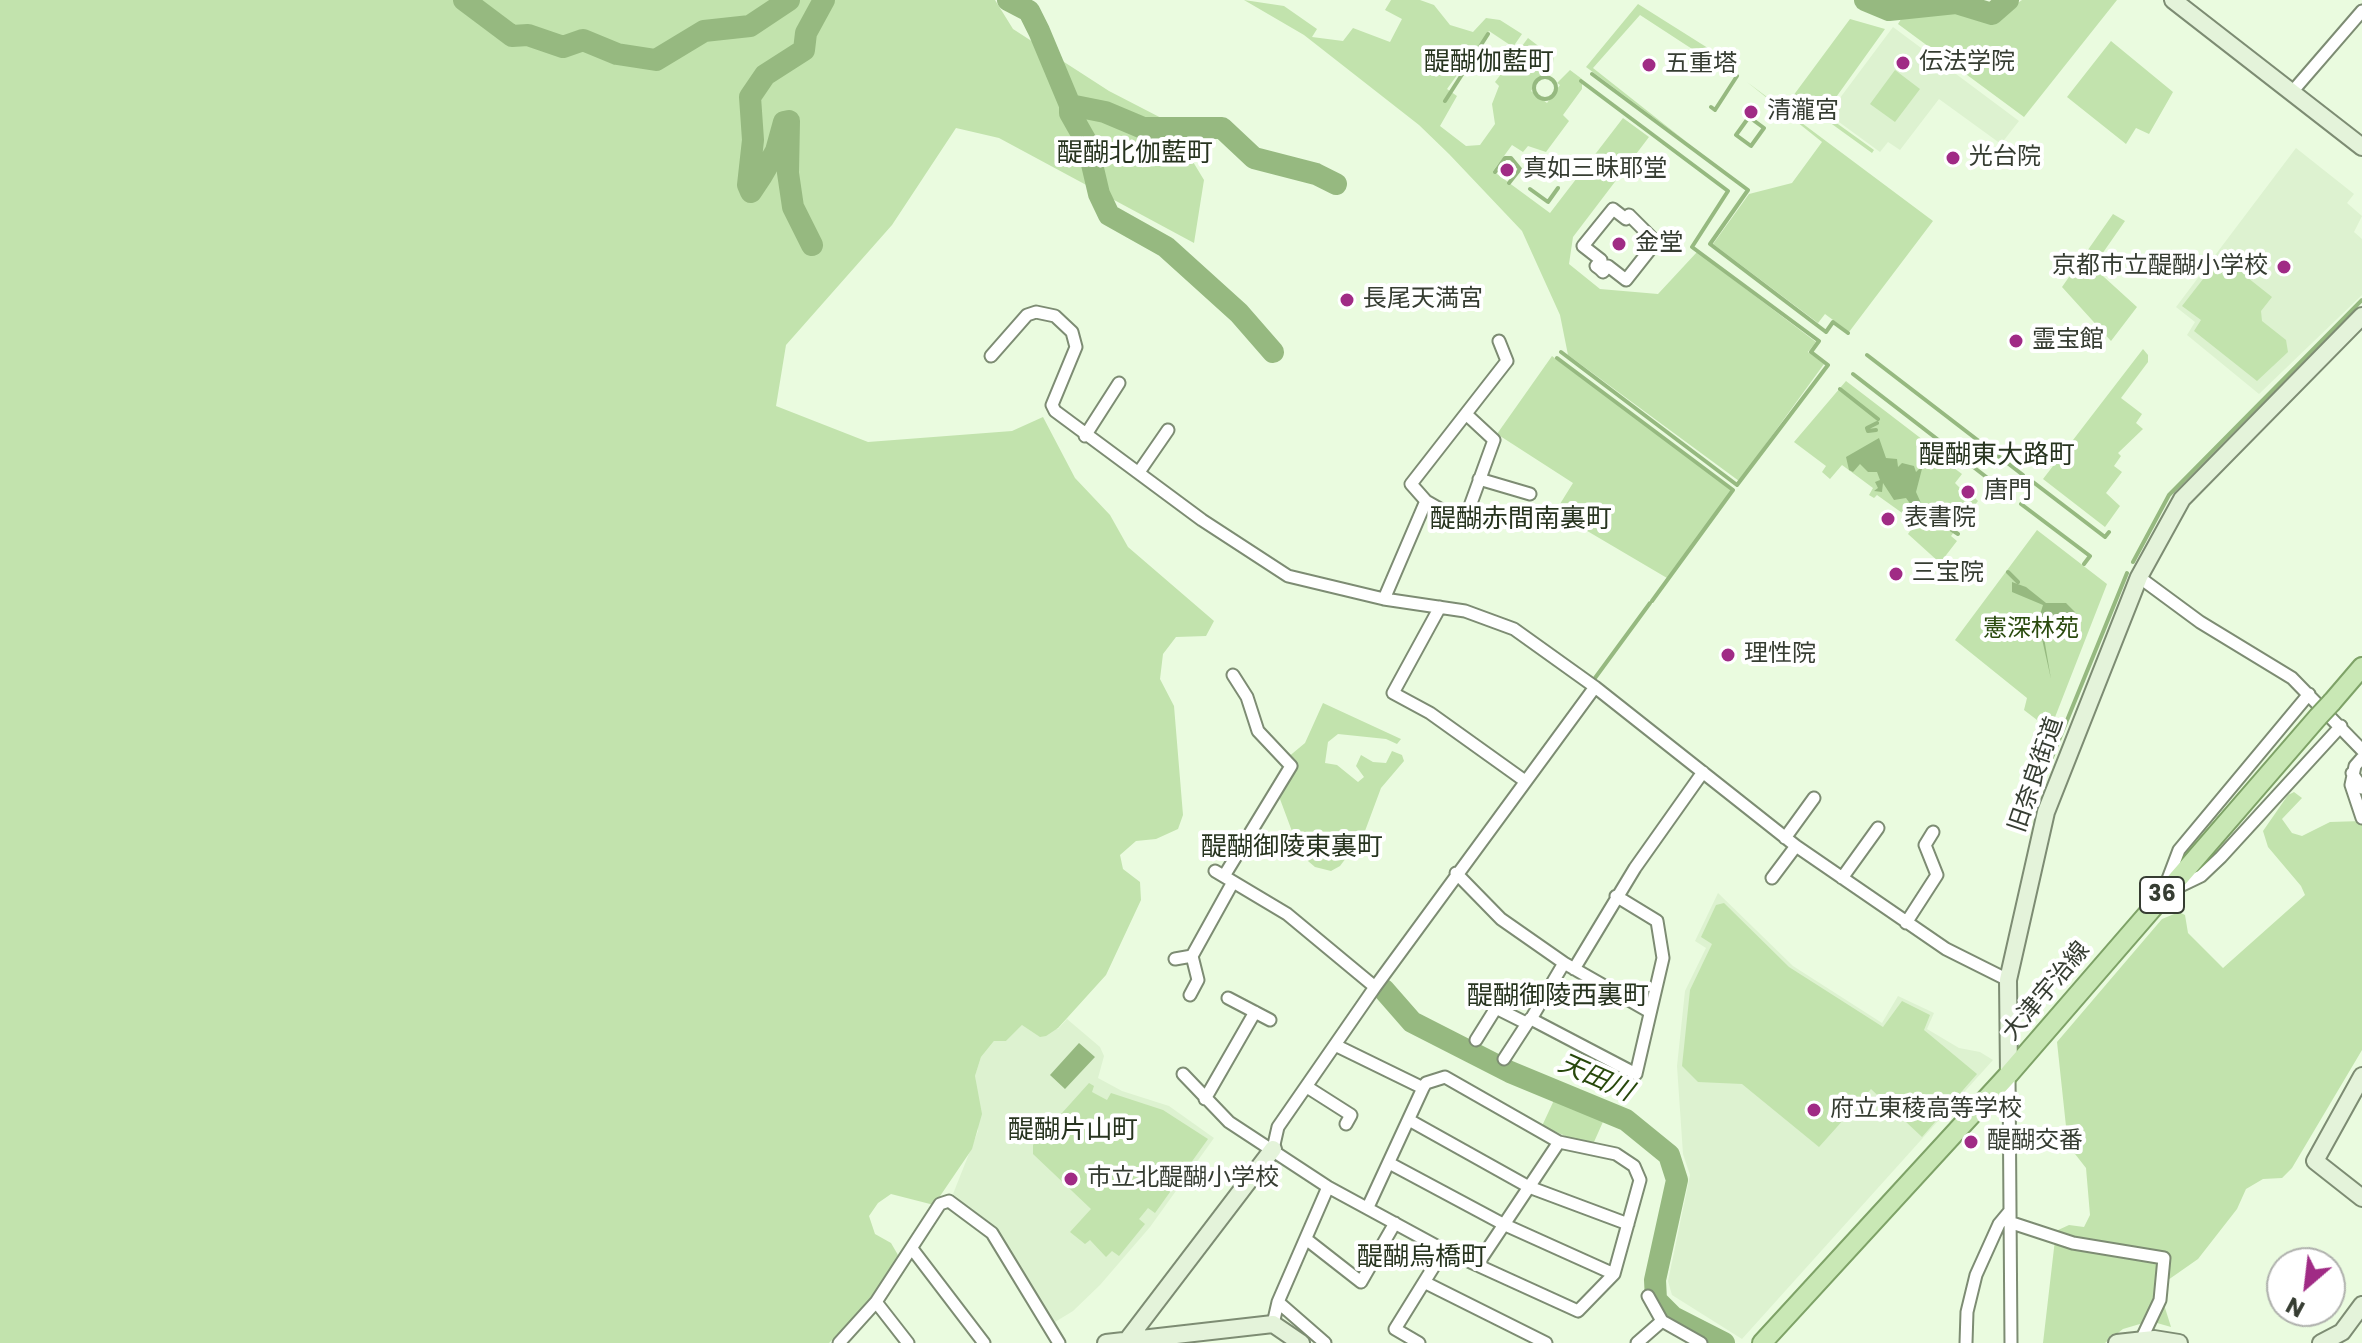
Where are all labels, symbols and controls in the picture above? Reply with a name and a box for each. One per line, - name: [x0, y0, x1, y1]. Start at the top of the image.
- district label: 醍醐伽藍町: [1424, 47, 1554, 79]
- place label: 伝法学院: [1919, 49, 2015, 77]
- place label: 五重塔: [1665, 51, 1737, 79]
- marker: 伝法学院: [1894, 54, 1912, 72]
- marker: 五重塔: [1640, 56, 1658, 74]
- place label: 清瀧宮: [1767, 98, 1839, 126]
- marker: 清瀧宮: [1742, 103, 1760, 121]
- district label: 醍醐北伽藍町: [1057, 138, 1213, 170]
- place label: 光台院: [1969, 144, 2041, 172]
- marker: 光台院: [1944, 149, 1962, 167]
- place label: 真如三昧耶堂: [1523, 156, 1667, 184]
- marker: 真如三昧耶堂: [1498, 161, 1516, 179]
- place label: 金堂: [1635, 230, 1683, 258]
- marker: 金堂: [1610, 235, 1628, 253]
- place label: 京都市立醍醐小学校: [2052, 253, 2268, 281]
- marker: 京都市立醍醐小学校: [2275, 258, 2293, 276]
- place label: 長尾天満宮: [1363, 286, 1483, 314]
- marker: 長尾天満宮: [1338, 291, 1356, 309]
- place label: 霊宝館: [2032, 327, 2104, 355]
- marker: 霊宝館: [2007, 332, 2025, 350]
- district label: 醍醐東大路町: [1919, 440, 2075, 472]
- place label: 唐門: [1984, 478, 2032, 506]
- marker: 唐門: [1959, 483, 1977, 501]
- district label: 醍醐赤間南裏町: [1430, 504, 1612, 536]
- place label: 表書院: [1904, 505, 1976, 533]
- marker: 表書院: [1879, 510, 1897, 528]
- place label: 三宝院: [1912, 560, 1984, 588]
- marker: 三宝院: [1887, 565, 1905, 583]
- park label: 憲深林苑: [1983, 616, 2079, 644]
- place label: 理性院: [1744, 641, 1816, 669]
- marker: 理性院: [1719, 646, 1737, 664]
- street label: 旧奈良街道: [2004, 714, 2070, 836]
- district label: 醍醐御陵東裏町: [1201, 832, 1383, 864]
- road number: 36: [2140, 877, 2184, 913]
- street label: 大津宇治線: [1997, 937, 2097, 1047]
- district label: 醍醐御陵西裏町: [1467, 981, 1649, 1013]
- water label: 天田川: [1553, 1049, 1637, 1109]
- place label: 府立東稜高等学校: [1830, 1096, 2022, 1124]
- marker: 府立東稜高等学校: [1805, 1101, 1823, 1119]
- district label: 醍醐片山町: [1008, 1115, 1138, 1147]
- place label: 醍醐交番: [1987, 1128, 2083, 1156]
- marker: 醍醐交番: [1962, 1133, 1980, 1151]
- place label: 市立北醍醐小学校: [1087, 1165, 1279, 1193]
- marker: 市立北醍醐小学校: [1062, 1170, 1080, 1188]
- district label: 醍醐烏橋町: [1357, 1242, 1487, 1274]
- north arrow: [2266, 1247, 2346, 1327]
- text: N: [2281, 1289, 2310, 1324]

